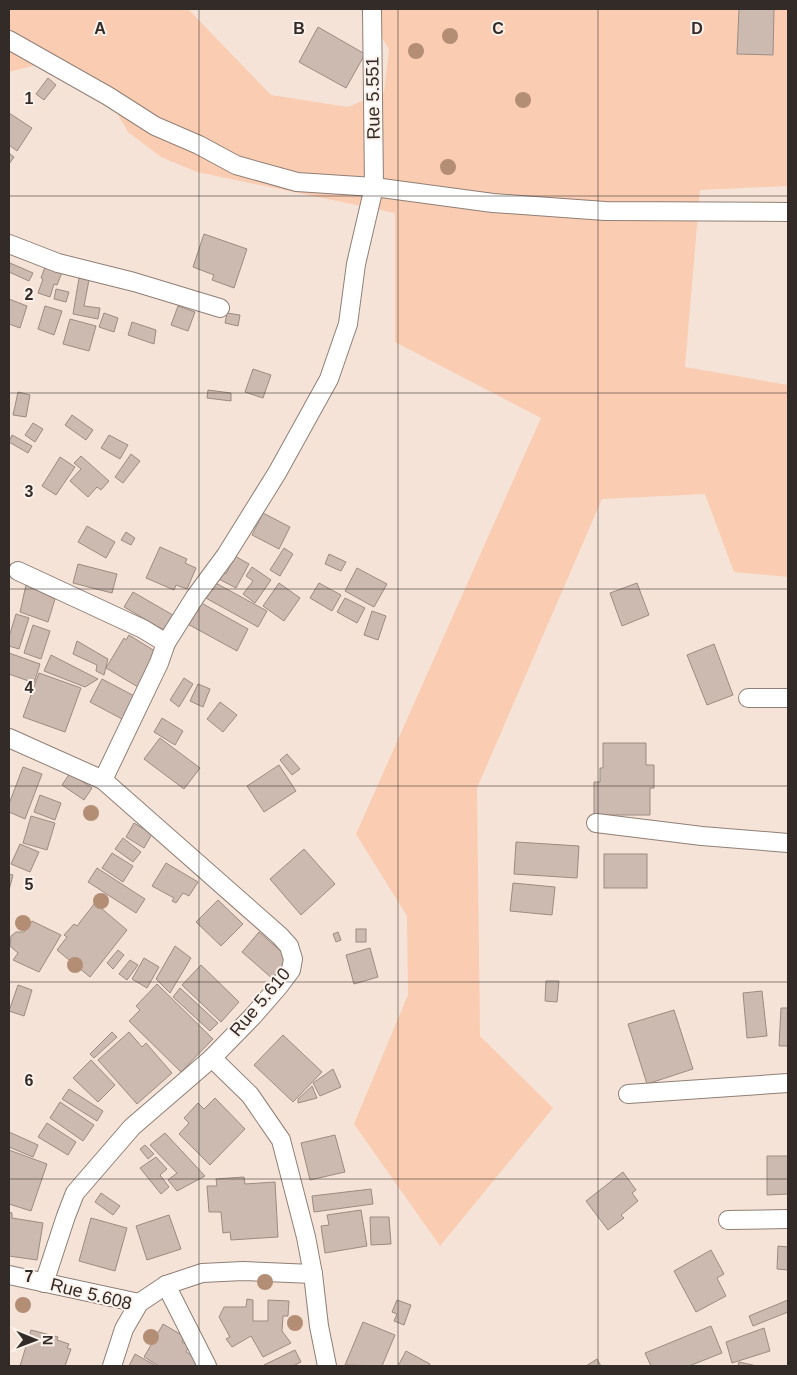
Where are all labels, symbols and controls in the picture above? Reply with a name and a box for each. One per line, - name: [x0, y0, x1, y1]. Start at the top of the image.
- text: A: [94, 20, 106, 37]
- text: B: [293, 20, 305, 37]
- text: C: [492, 20, 504, 37]
- text: D: [691, 20, 703, 37]
- street label: Rue 5.551: [362, 56, 384, 140]
- text: 1: [25, 90, 34, 107]
- text: 2: [25, 286, 34, 303]
- text: 3: [25, 483, 34, 500]
- text: 4: [25, 679, 34, 696]
- text: 5: [25, 876, 34, 893]
- street label: Rue 5.610: [226, 964, 294, 1040]
- text: 6: [25, 1072, 34, 1089]
- text: 7: [25, 1268, 34, 1285]
- street label: Rue 5.608: [48, 1274, 134, 1314]
- north arrow: [10, 1315, 60, 1365]
- text: N: [40, 1335, 56, 1345]

